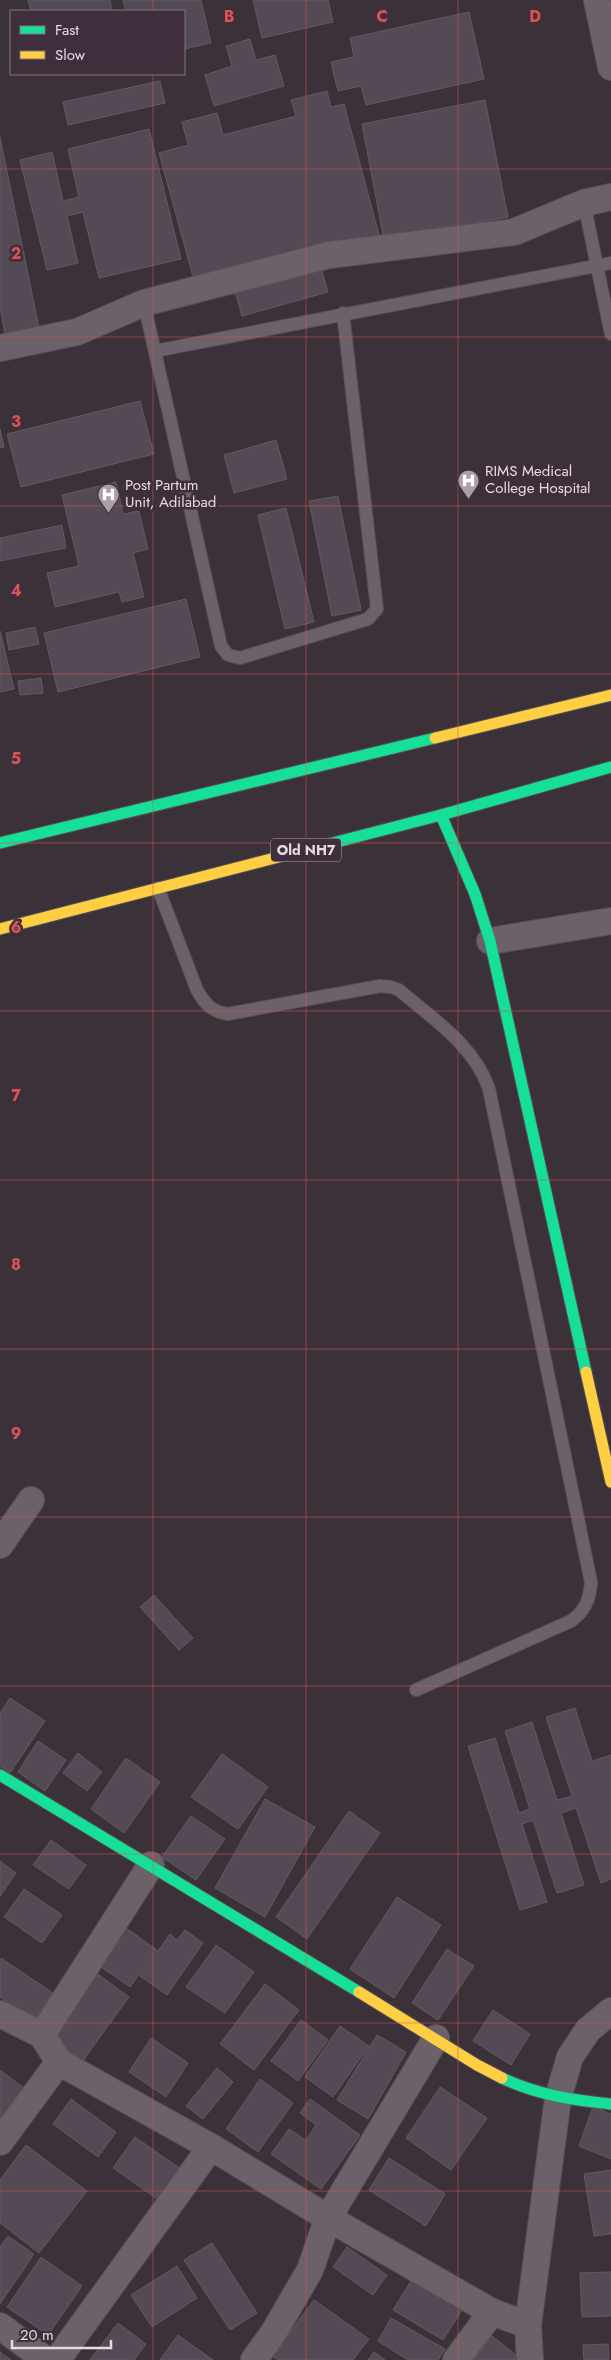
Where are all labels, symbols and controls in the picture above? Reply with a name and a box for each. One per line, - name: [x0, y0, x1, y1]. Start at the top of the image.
- text: B: [224, 5, 234, 28]
- text: C: [376, 5, 388, 28]
- text: D: [529, 5, 541, 28]
- legend: [10, 10, 185, 75]
- text: Fast: [55, 19, 79, 41]
- text: Slow: [55, 44, 86, 66]
- text: 2: [11, 242, 21, 265]
- text: 3: [11, 410, 21, 433]
- place label: RIMS Medical College Hospital: [485, 460, 591, 499]
- hospital icon: RIMS Medical College Hospital: [457, 468, 481, 499]
- place label: Post Partum Unit, Adilabad: [125, 474, 216, 513]
- hospital icon: Post Partum Unit, Adilabad: [97, 482, 121, 513]
- text: 4: [10, 579, 22, 602]
- text: 5: [11, 747, 21, 770]
- road number: Old NH7: [271, 838, 341, 862]
- text: 6: [11, 916, 21, 939]
- text: 7: [11, 1084, 21, 1107]
- text: 8: [11, 1253, 21, 1276]
- text: 9: [11, 1422, 21, 1445]
- scale bar: [12, 2318, 111, 2350]
- text: 20 m: [20, 2324, 54, 2346]

